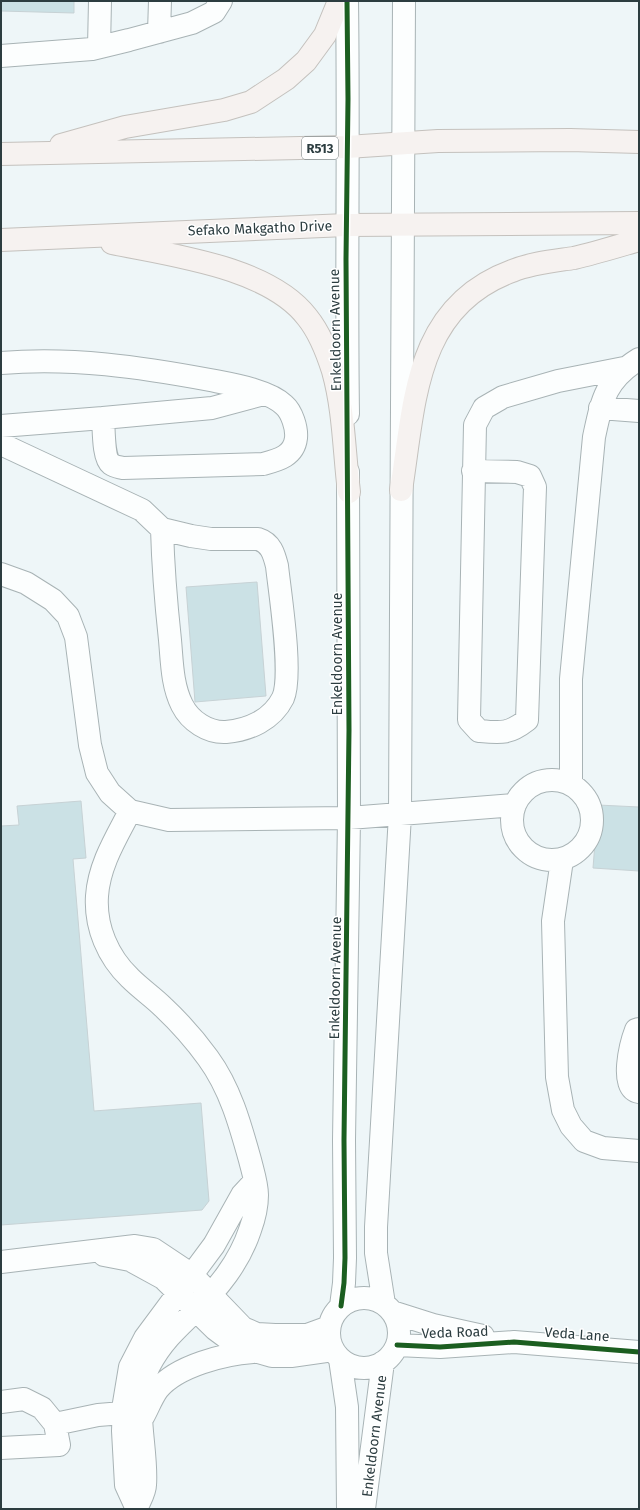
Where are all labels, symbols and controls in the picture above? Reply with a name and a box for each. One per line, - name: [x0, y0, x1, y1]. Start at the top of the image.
- road number: R513: [302, 137, 338, 159]
- street label: Sefako Makgatho Drive: [188, 217, 332, 240]
- street label: Enkeldoorn Avenue: [326, 268, 345, 392]
- street label: Enkeldoorn Avenue: [329, 593, 346, 715]
- street label: Enkeldoorn Avenue: [326, 916, 345, 1040]
- street label: Veda Road: [421, 1323, 489, 1342]
- street label: Veda Lane: [544, 1324, 610, 1345]
- street label: Enkeldoorn Avenue: [359, 1374, 390, 1498]

